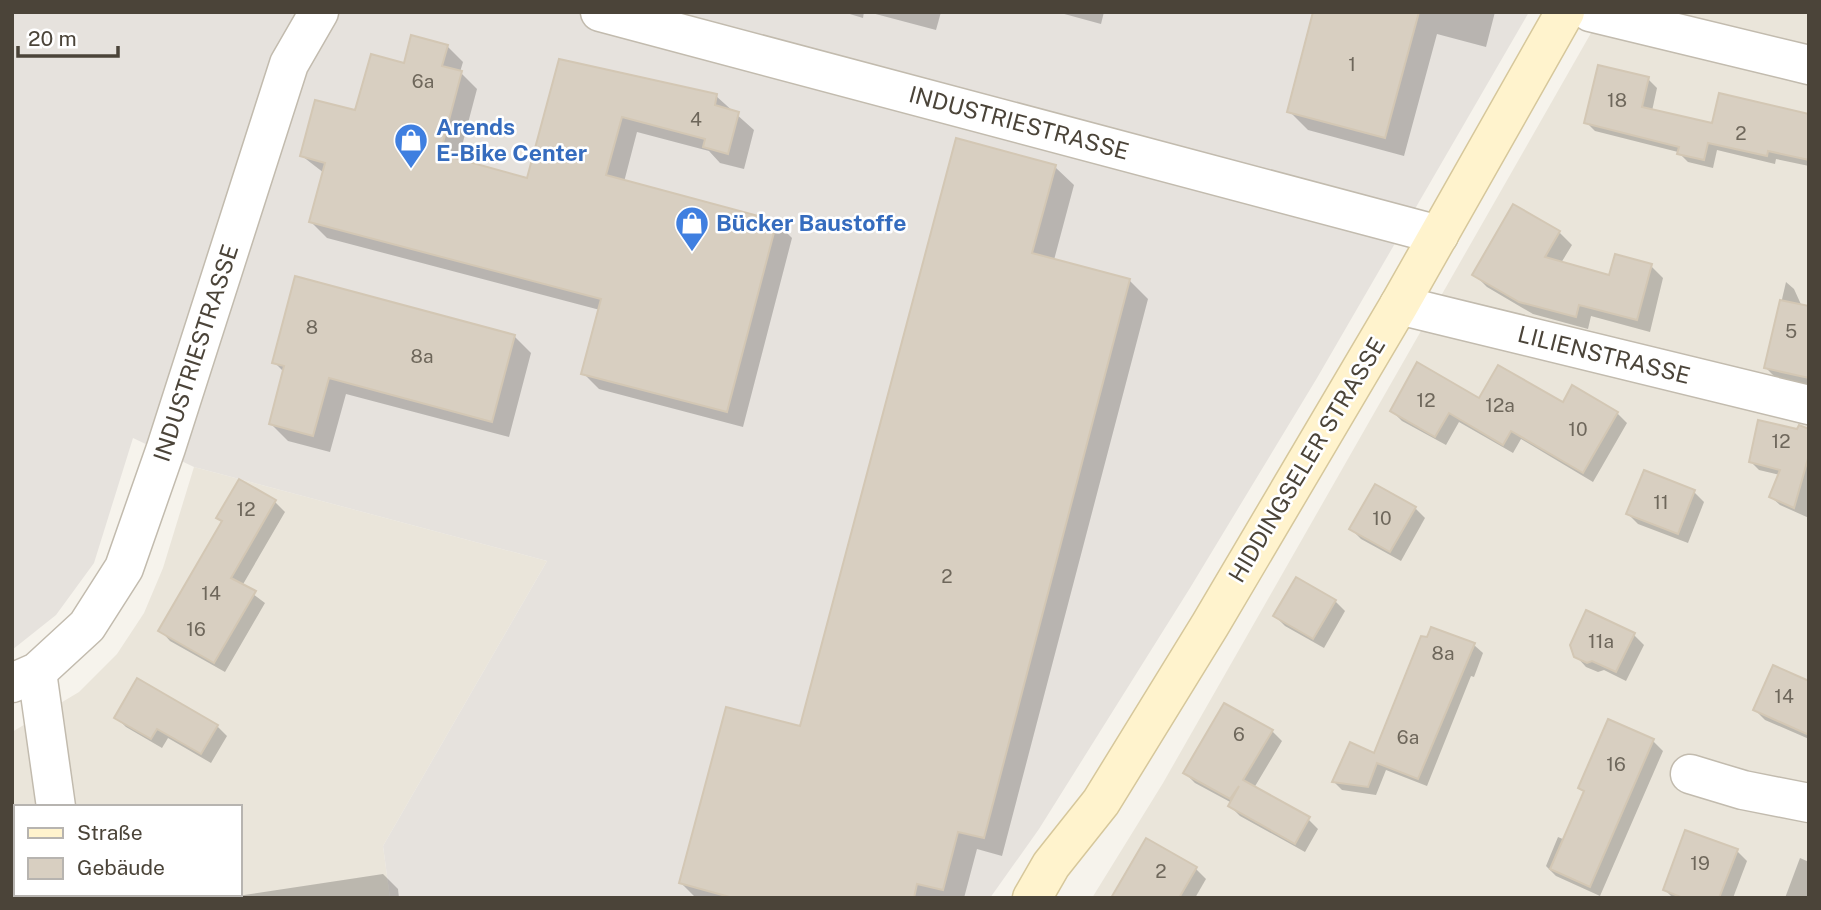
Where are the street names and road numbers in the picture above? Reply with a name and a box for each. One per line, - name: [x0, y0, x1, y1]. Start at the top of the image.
- street label: INDUSTRIESTRASSE: [906, 80, 1132, 165]
- street label: INDUSTRIESTRASSE: [148, 241, 243, 465]
- street label: LILIENSTRASSE: [1515, 320, 1693, 389]
- street label: HIDDINGSELER STRASSE: [1223, 332, 1390, 587]

